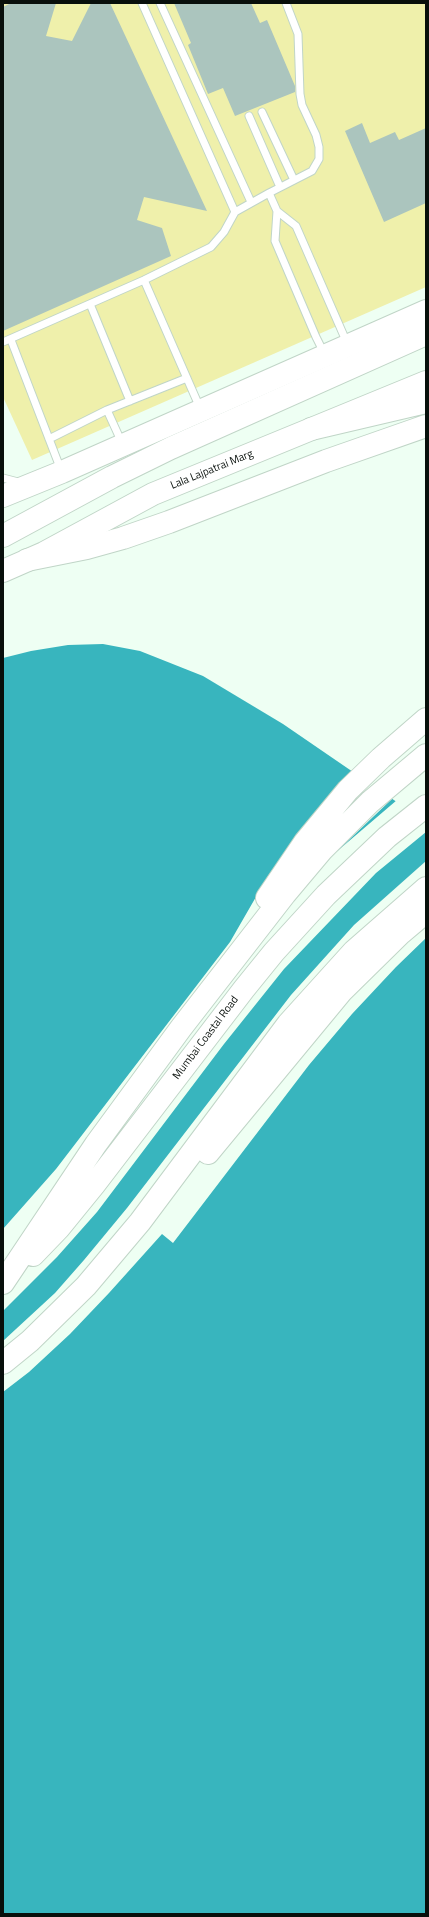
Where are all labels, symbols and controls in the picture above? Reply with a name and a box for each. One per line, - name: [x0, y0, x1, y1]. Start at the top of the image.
- street label: Lala Lajpatrai Marg: [169, 447, 255, 493]
- street label: Mumbai Coastal Road: [170, 994, 242, 1082]

